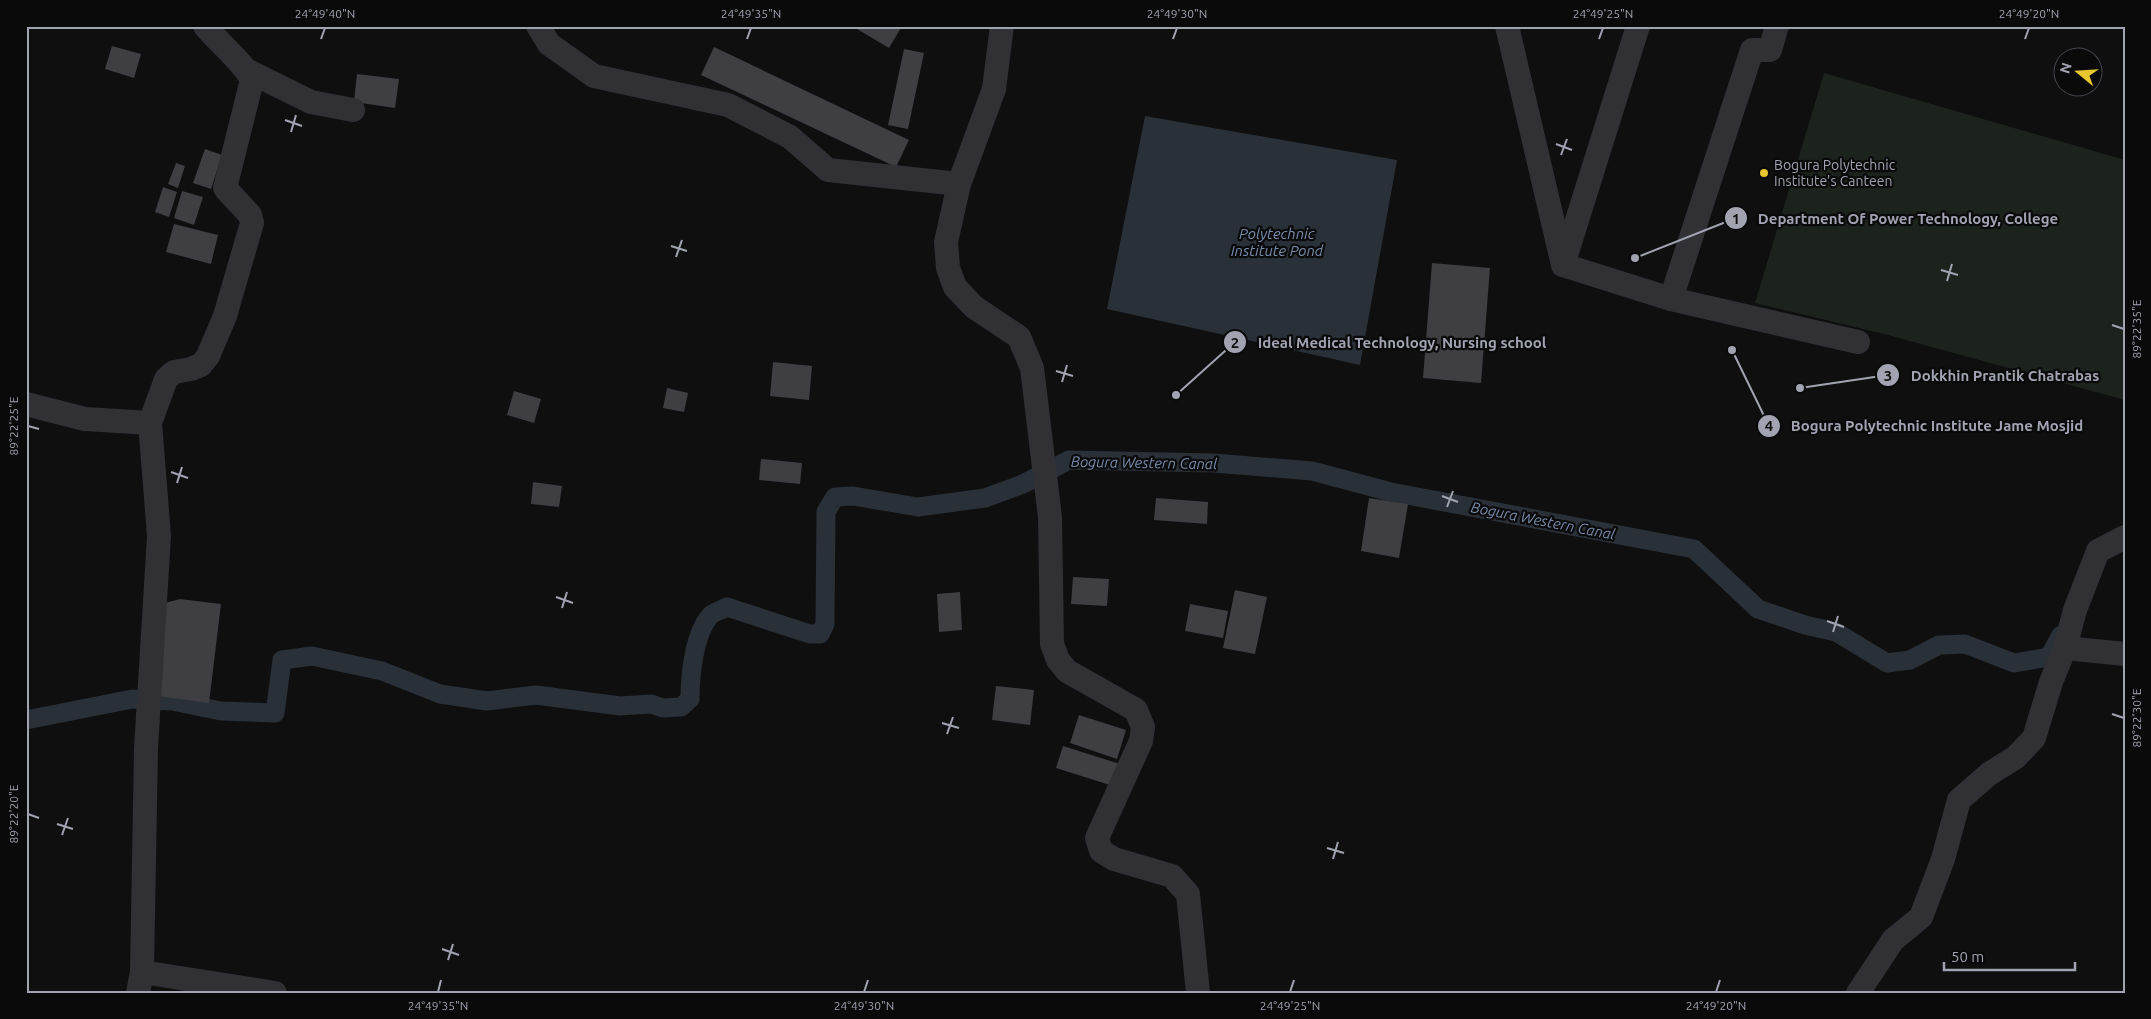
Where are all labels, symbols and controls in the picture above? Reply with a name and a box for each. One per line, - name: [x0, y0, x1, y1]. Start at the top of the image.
- text: 24°49'40"N: [295, 7, 355, 20]
- text: 24°49'35"N: [721, 7, 781, 20]
- text: 24°49'30"N: [1147, 7, 1207, 20]
- text: 24°49'25"N: [1573, 7, 1633, 20]
- text: 24°49'20"N: [1999, 7, 2059, 20]
- north arrow: [2054, 48, 2104, 98]
- text: N: [2056, 61, 2075, 75]
- place label: Bogura Polytechnic Institute's Canteen: [1774, 157, 1896, 189]
- marker: Bogura Polytechnic Institute's Canteen: [1758, 167, 1770, 179]
- callout: Department Of Power Technology, College: [1723, 203, 2069, 233]
- text: 1: [1732, 210, 1740, 227]
- text: Department Of Power Technology, College: [1758, 210, 2058, 227]
- water label: Polytechnic Institute Pond: [1231, 225, 1324, 259]
- text: 89°22'35"E: [2130, 299, 2143, 358]
- callout: Ideal Medical Technology, Nursing school: [1222, 327, 1556, 357]
- text: 2: [1231, 334, 1239, 351]
- text: Ideal Medical Technology, Nursing school: [1258, 334, 1547, 351]
- callout: Dokkhin Prantik Chatrabas: [1876, 360, 2109, 390]
- text: 3: [1884, 367, 1892, 384]
- text: Dokkhin Prantik Chatrabas: [1911, 367, 2099, 384]
- text: 89°22'25"E: [7, 396, 20, 455]
- callout: Bogura Polytechnic Institute Jame Mosjid: [1756, 411, 2094, 441]
- text: 4: [1765, 417, 1773, 434]
- text: Bogura Polytechnic Institute Jame Mosjid: [1791, 417, 2083, 434]
- water label: Bogura Western Canal: [1071, 453, 1218, 472]
- water label: Bogura Western Canal: [1470, 498, 1617, 543]
- text: 89°22'30"E: [2130, 688, 2143, 747]
- text: 89°22'20"E: [7, 784, 20, 843]
- scale bar: [1944, 939, 2075, 971]
- text: 50 m: [1951, 948, 1984, 965]
- text: 24°49'35"N: [408, 999, 468, 1012]
- text: 24°49'30"N: [834, 999, 894, 1012]
- text: 24°49'25"N: [1260, 999, 1320, 1012]
- text: 24°49'20"N: [1686, 999, 1746, 1012]

